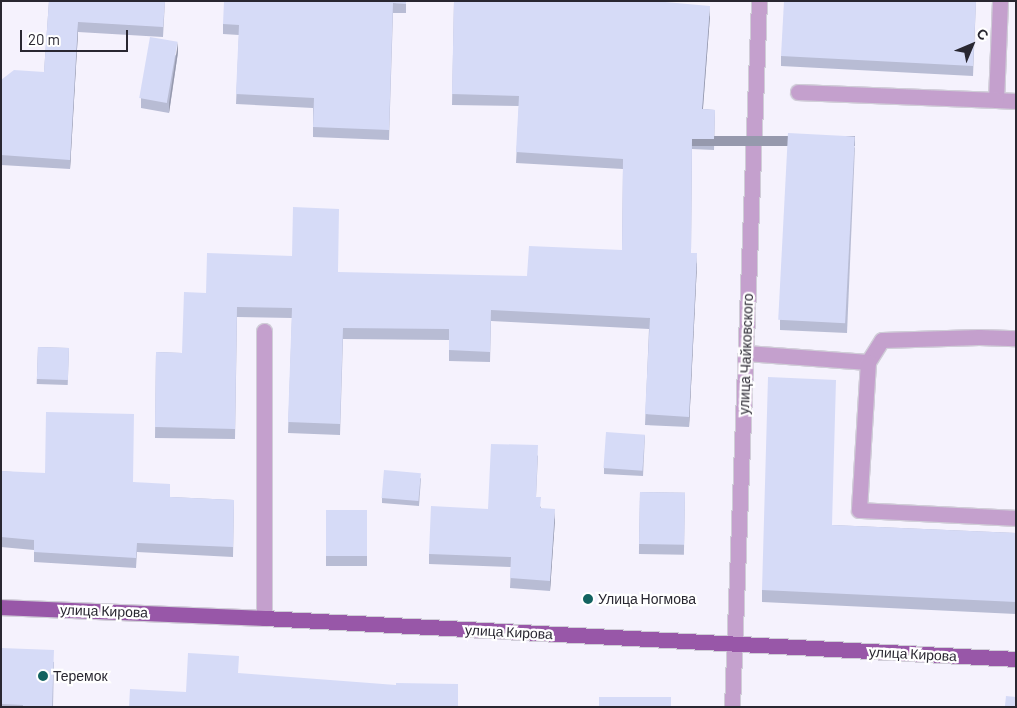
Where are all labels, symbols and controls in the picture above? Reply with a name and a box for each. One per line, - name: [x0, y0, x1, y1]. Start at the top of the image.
- scale bar: [22, 20, 130, 52]
- north arrow: [947, 20, 997, 70]
- text: С: [973, 24, 993, 44]
- text: 20 m: [28, 30, 60, 48]
- street label: улица Чайковского: [735, 293, 757, 415]
- place label: Улица Ногмова: [598, 591, 696, 607]
- marker: Улица Ногмова: [582, 593, 594, 605]
- street label: улица Кирова: [60, 601, 148, 621]
- street label: улица Кирова: [465, 621, 553, 643]
- street label: улица Кирова: [869, 643, 957, 665]
- place label: Теремок: [53, 668, 108, 684]
- marker: Теремок: [37, 670, 49, 682]

